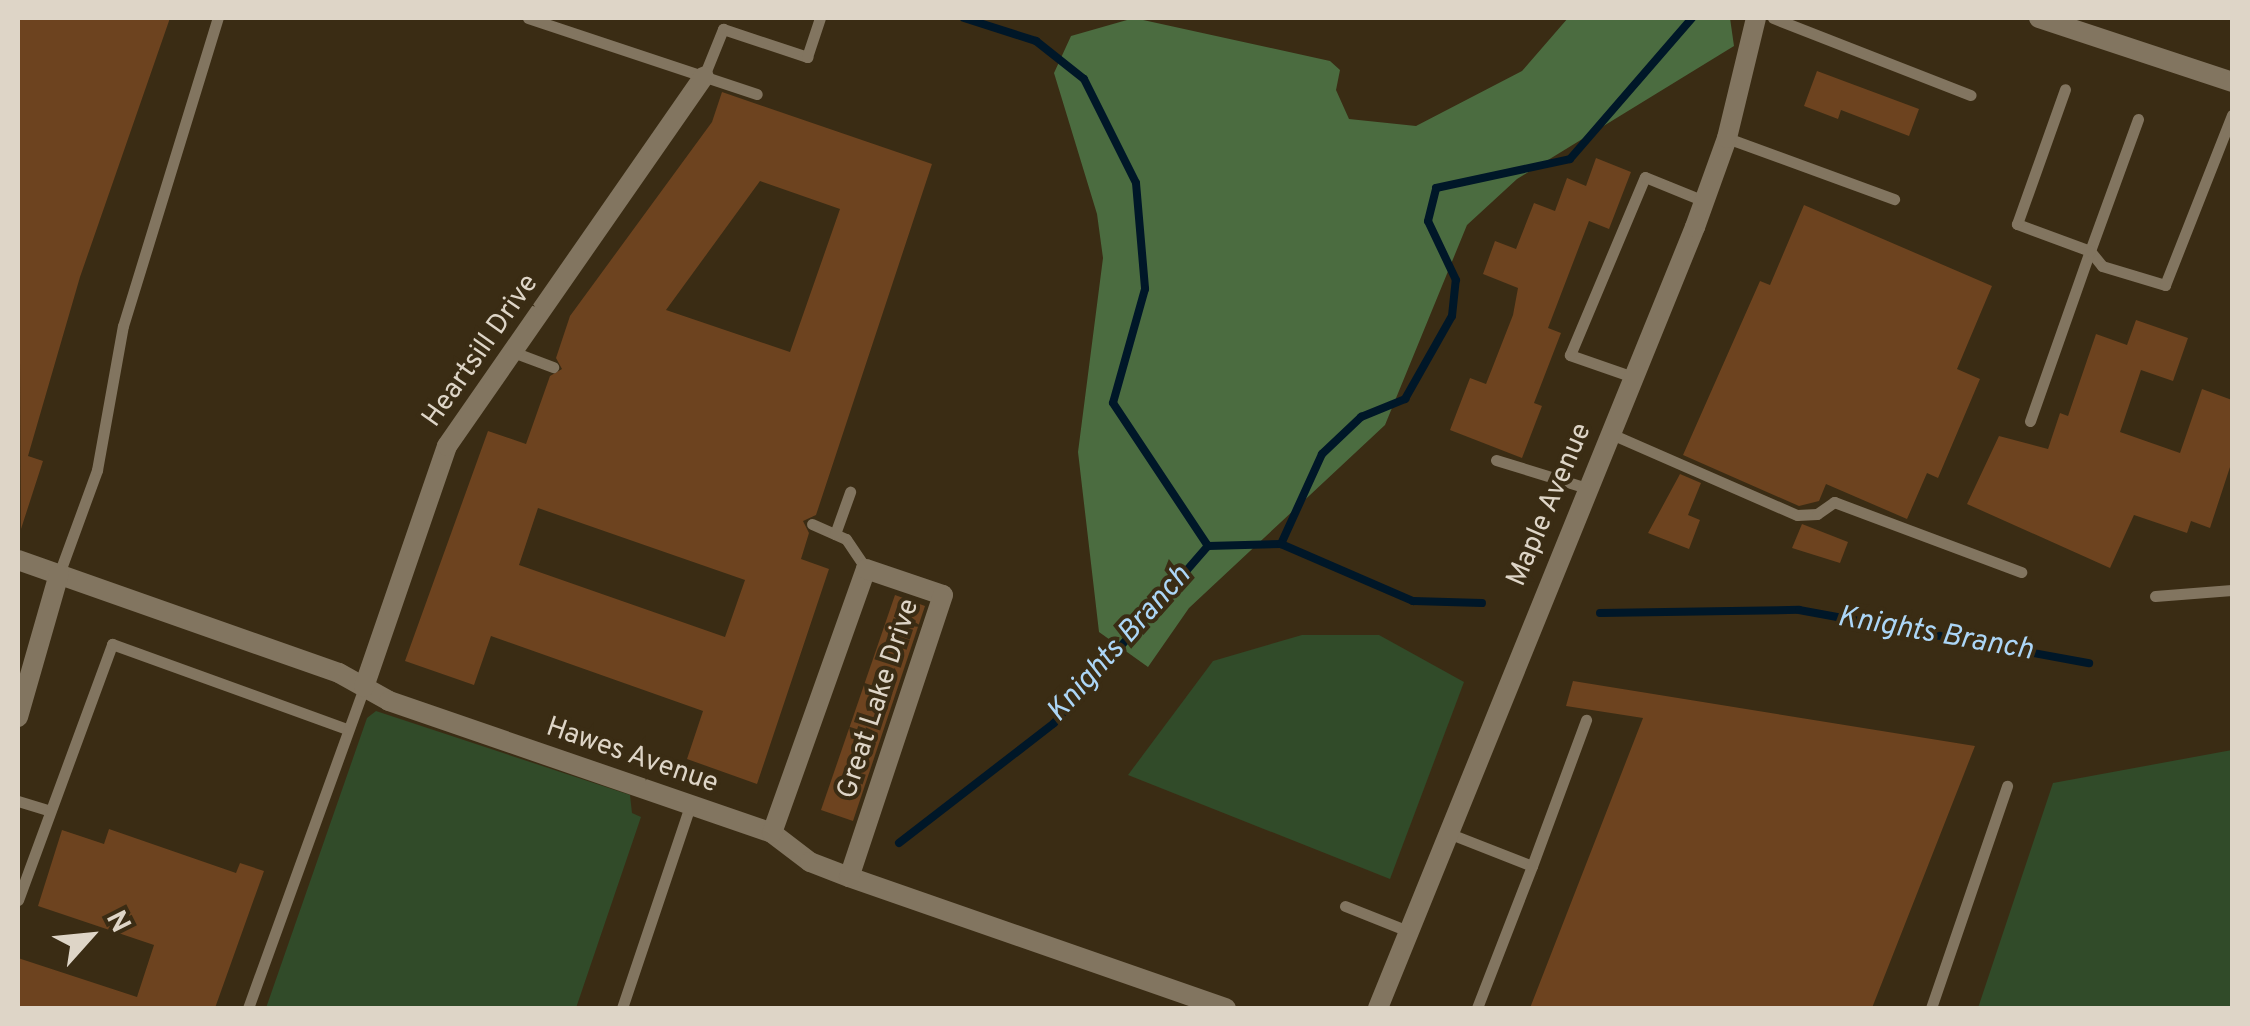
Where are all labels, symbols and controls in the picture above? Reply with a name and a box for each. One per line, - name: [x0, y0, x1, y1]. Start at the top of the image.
- street label: Heartsill Drive: [416, 268, 546, 434]
- street label: Maple Avenue: [1500, 418, 1600, 592]
- water label: Knights Branch: [1040, 559, 1200, 731]
- street label: Great Lake Drive: [831, 595, 927, 803]
- water label: Knights Branch: [1834, 600, 2036, 670]
- street label: Hawes Avenue: [541, 711, 723, 801]
- north arrow: [40, 886, 140, 986]
- text: N: [96, 905, 137, 940]

